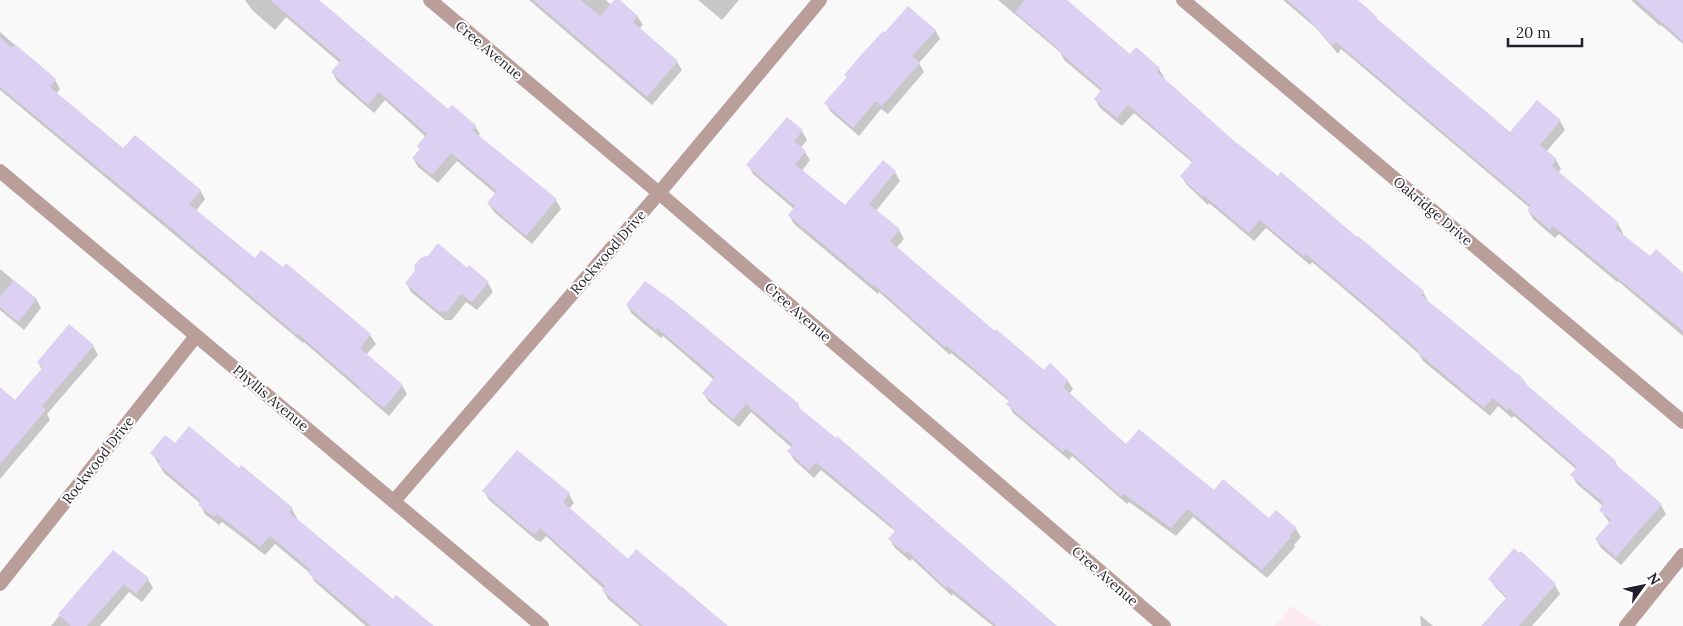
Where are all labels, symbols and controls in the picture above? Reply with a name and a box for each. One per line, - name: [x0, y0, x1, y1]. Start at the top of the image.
- scale bar: [1508, 15, 1582, 47]
- street label: Cree Avenue: [452, 17, 527, 84]
- text: 20 m: [1516, 23, 1551, 42]
- street label: Oakridge Drive: [1390, 173, 1477, 250]
- street label: Rockwood Drive: [566, 206, 650, 298]
- street label: Cree Avenue: [761, 278, 835, 346]
- street label: Phyllis Avenue: [229, 361, 313, 435]
- street label: Rockwood Drive: [58, 412, 138, 507]
- street label: Cree Avenue: [1068, 542, 1142, 610]
- north arrow: [1618, 561, 1668, 611]
- text: N: [1643, 569, 1664, 589]

